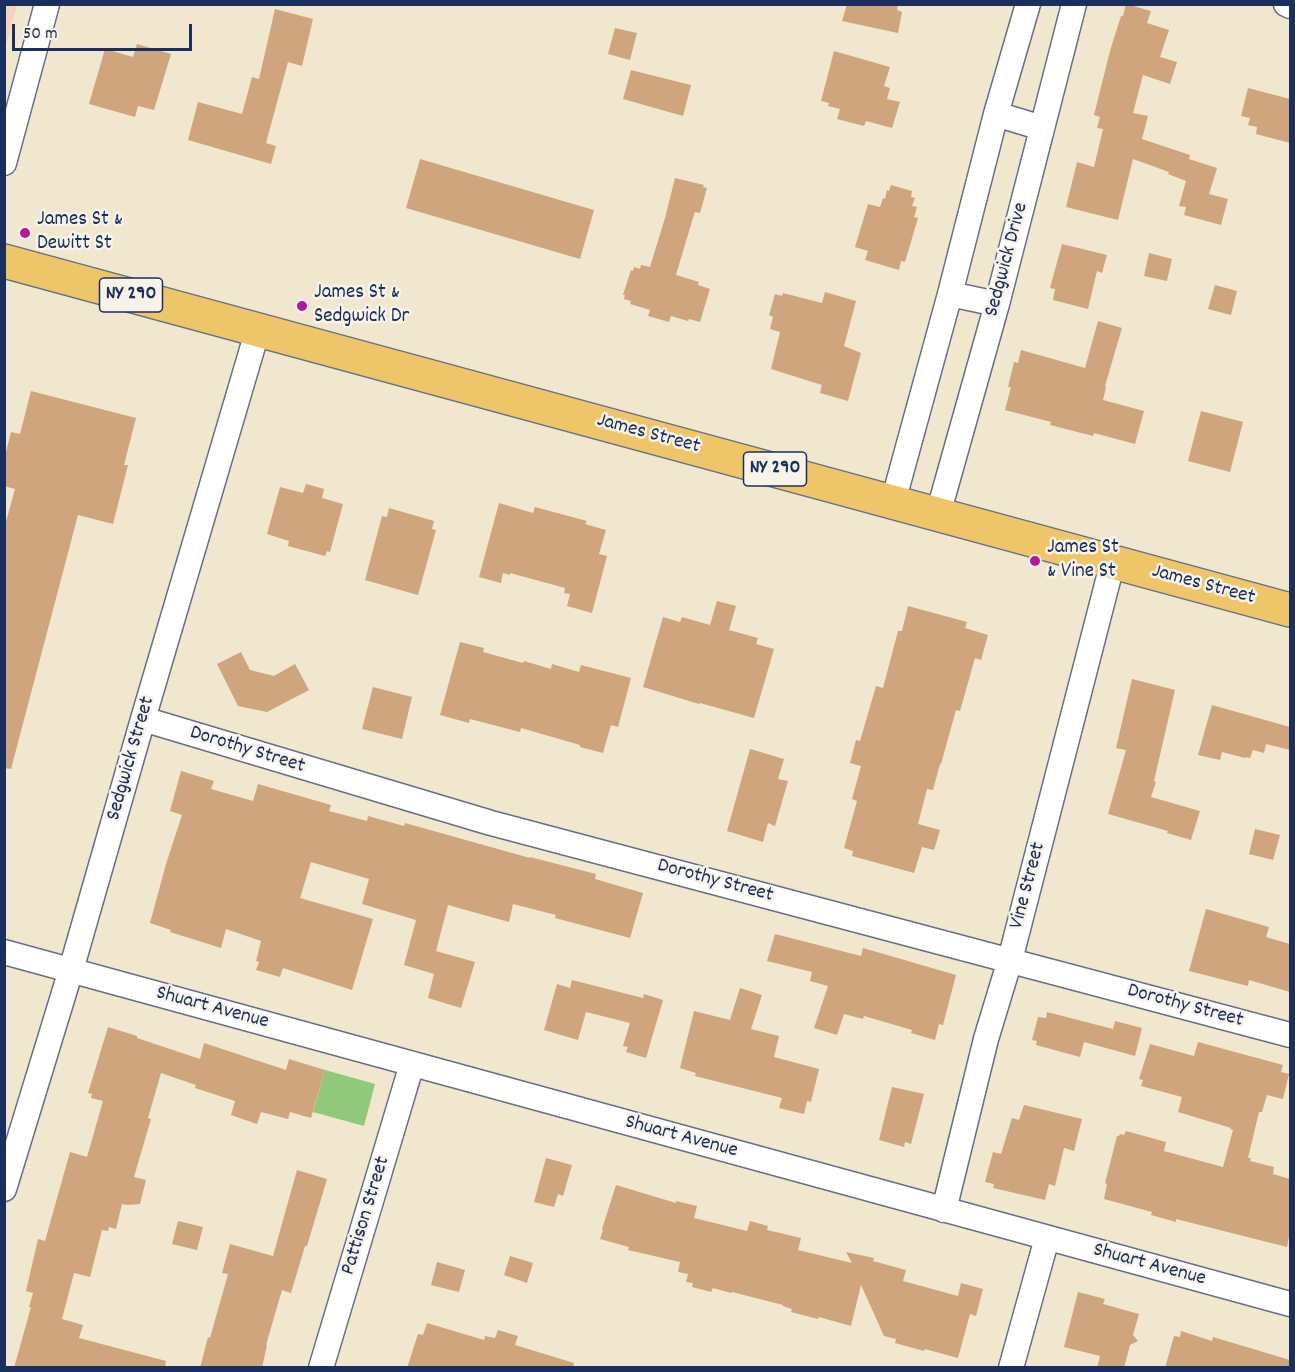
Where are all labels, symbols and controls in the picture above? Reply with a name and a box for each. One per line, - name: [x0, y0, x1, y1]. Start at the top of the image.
- scale bar: [15, 12, 195, 50]
- text: 50 m: [23, 22, 58, 47]
- street label: Sedgwick Drive: [981, 200, 1035, 320]
- place label: James St & Dewitt St: [37, 208, 123, 258]
- marker: James St & Dewitt St: [18, 226, 32, 240]
- road number: NY 290: [100, 278, 162, 312]
- place label: James St & Sedgwick Dr: [314, 281, 409, 331]
- marker: James St & Sedgwick Dr: [295, 299, 309, 313]
- street label: James Street: [594, 409, 702, 461]
- road number: NY 290: [744, 452, 806, 486]
- place label: James St & Vine St: [1047, 536, 1119, 586]
- marker: James St & Vine St: [1028, 554, 1042, 568]
- street label: James Street: [1149, 560, 1257, 612]
- street label: Sedgwick Street: [102, 694, 162, 824]
- street label: Dorothy Street: [186, 722, 308, 780]
- street label: Vine Street: [1005, 840, 1053, 932]
- street label: Dorothy Street: [654, 854, 776, 910]
- street label: Dorothy Street: [1124, 979, 1246, 1035]
- street label: Shuart Avenue: [153, 982, 271, 1036]
- street label: Shuart Avenue: [622, 1111, 740, 1165]
- street label: Pattison Street: [337, 1154, 397, 1278]
- street label: Shuart Avenue: [1090, 1239, 1208, 1293]

